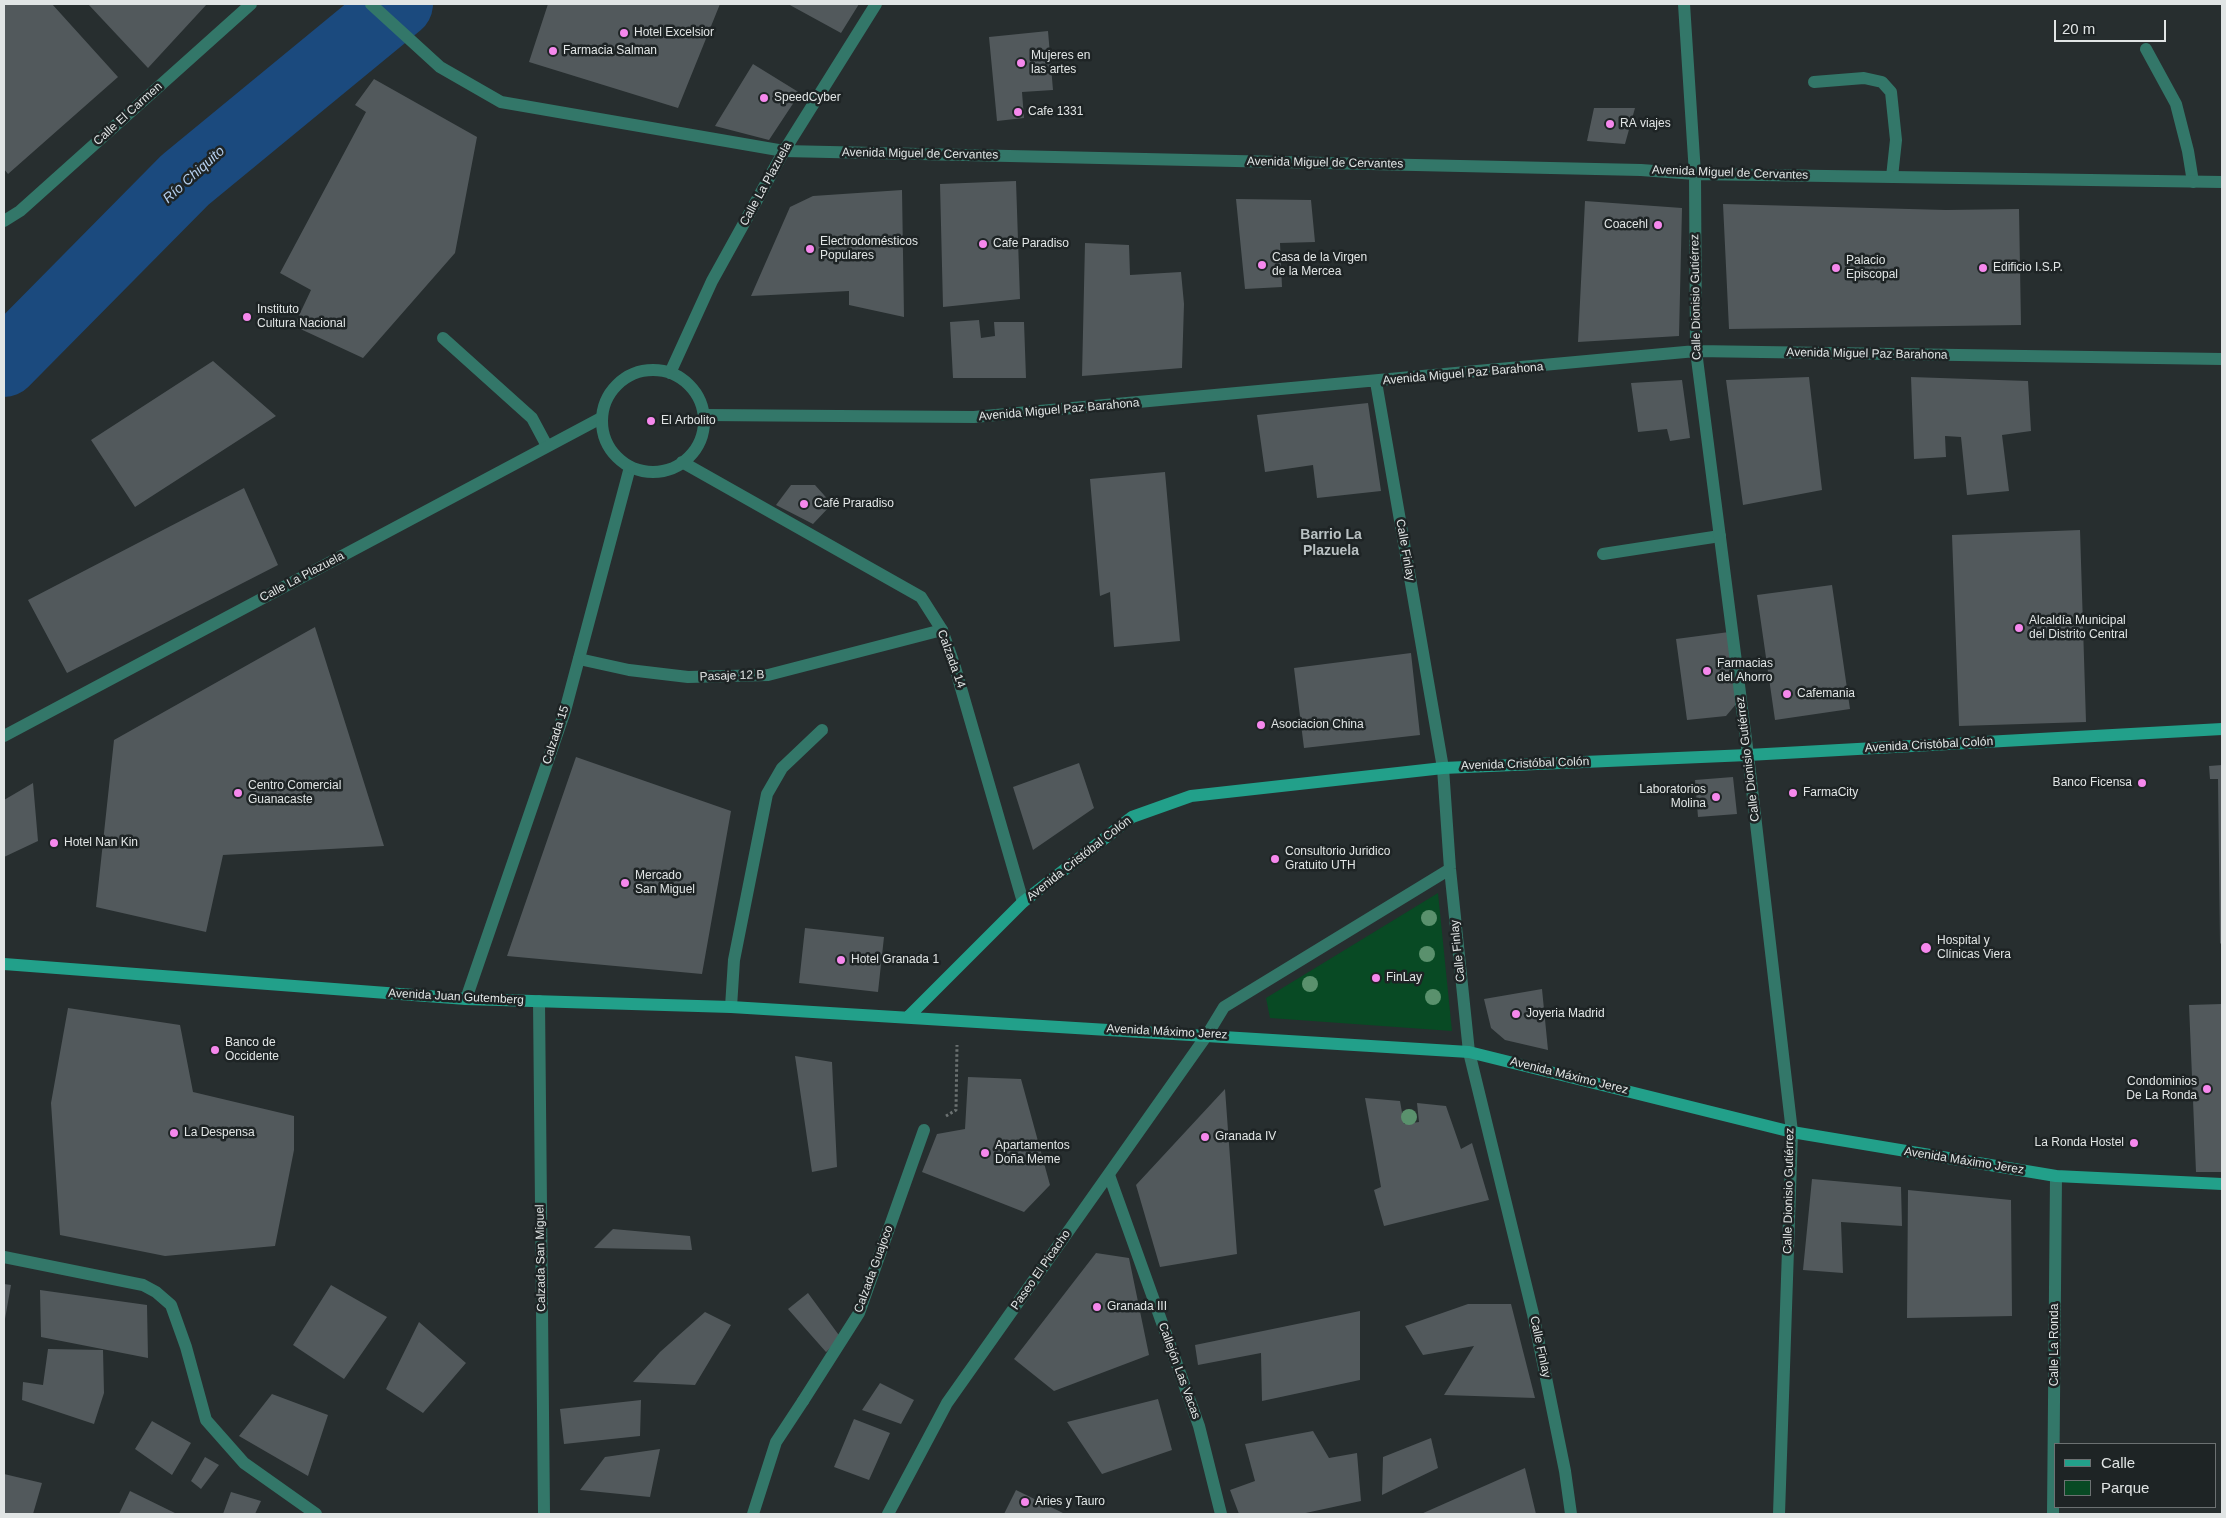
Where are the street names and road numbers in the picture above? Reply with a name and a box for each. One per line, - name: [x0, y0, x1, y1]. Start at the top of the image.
- street label: Calle El Carmen: [91, 79, 165, 149]
- street label: Calle La Plazuela: [737, 140, 795, 228]
- street label: Avenida Miguel de Cervantes: [842, 145, 998, 163]
- street label: Avenida Miguel de Cervantes: [1247, 154, 1403, 172]
- street label: Avenida Miguel de Cervantes: [1652, 163, 1808, 183]
- street label: Calle Dionisio Gutiérrez: [1688, 234, 1704, 360]
- street label: Avenida Miguel Paz Barahona: [1786, 345, 1948, 363]
- street label: Avenida Miguel Paz Barahona: [1382, 360, 1544, 388]
- street label: Avenida Miguel Paz Barahona: [978, 396, 1140, 424]
- street label: Calle Finlay: [1392, 518, 1418, 582]
- street label: Calle La Plazuela: [257, 549, 347, 605]
- street label: Calzada 14: [934, 628, 968, 690]
- street label: Pasaje 12 B: [699, 668, 765, 684]
- street label: Calle Dionisio Gutiérrez: [1733, 696, 1763, 822]
- street label: Calzada 15: [540, 704, 572, 766]
- street label: Avenida Cristóbal Colón: [1864, 734, 1994, 756]
- street label: Avenida Cristóbal Colón: [1461, 755, 1589, 773]
- street label: Avenida Cristóbal Colón: [1024, 814, 1134, 904]
- street label: Calle Finlay: [1448, 919, 1468, 983]
- street label: Avenida Juan Gutemberg: [388, 986, 524, 1008]
- street label: Avenida Máximo Jerez: [1106, 1022, 1228, 1042]
- street label: Avenida Máximo Jerez: [1508, 1054, 1630, 1098]
- street label: Calle Dionisio Gutiérrez: [1781, 1128, 1797, 1254]
- street label: Avenida Máximo Jerez: [1903, 1144, 2025, 1178]
- street label: Calzada San Miguel: [533, 1204, 549, 1312]
- street label: Calzada Guajoco: [851, 1223, 897, 1315]
- street label: Paseo El Picacho: [1008, 1227, 1074, 1313]
- street label: Calle La Ronda: [2048, 1304, 2062, 1386]
- street label: Calle Finlay: [1526, 1315, 1554, 1379]
- street label: Callejón Las Vacas: [1155, 1321, 1203, 1421]

